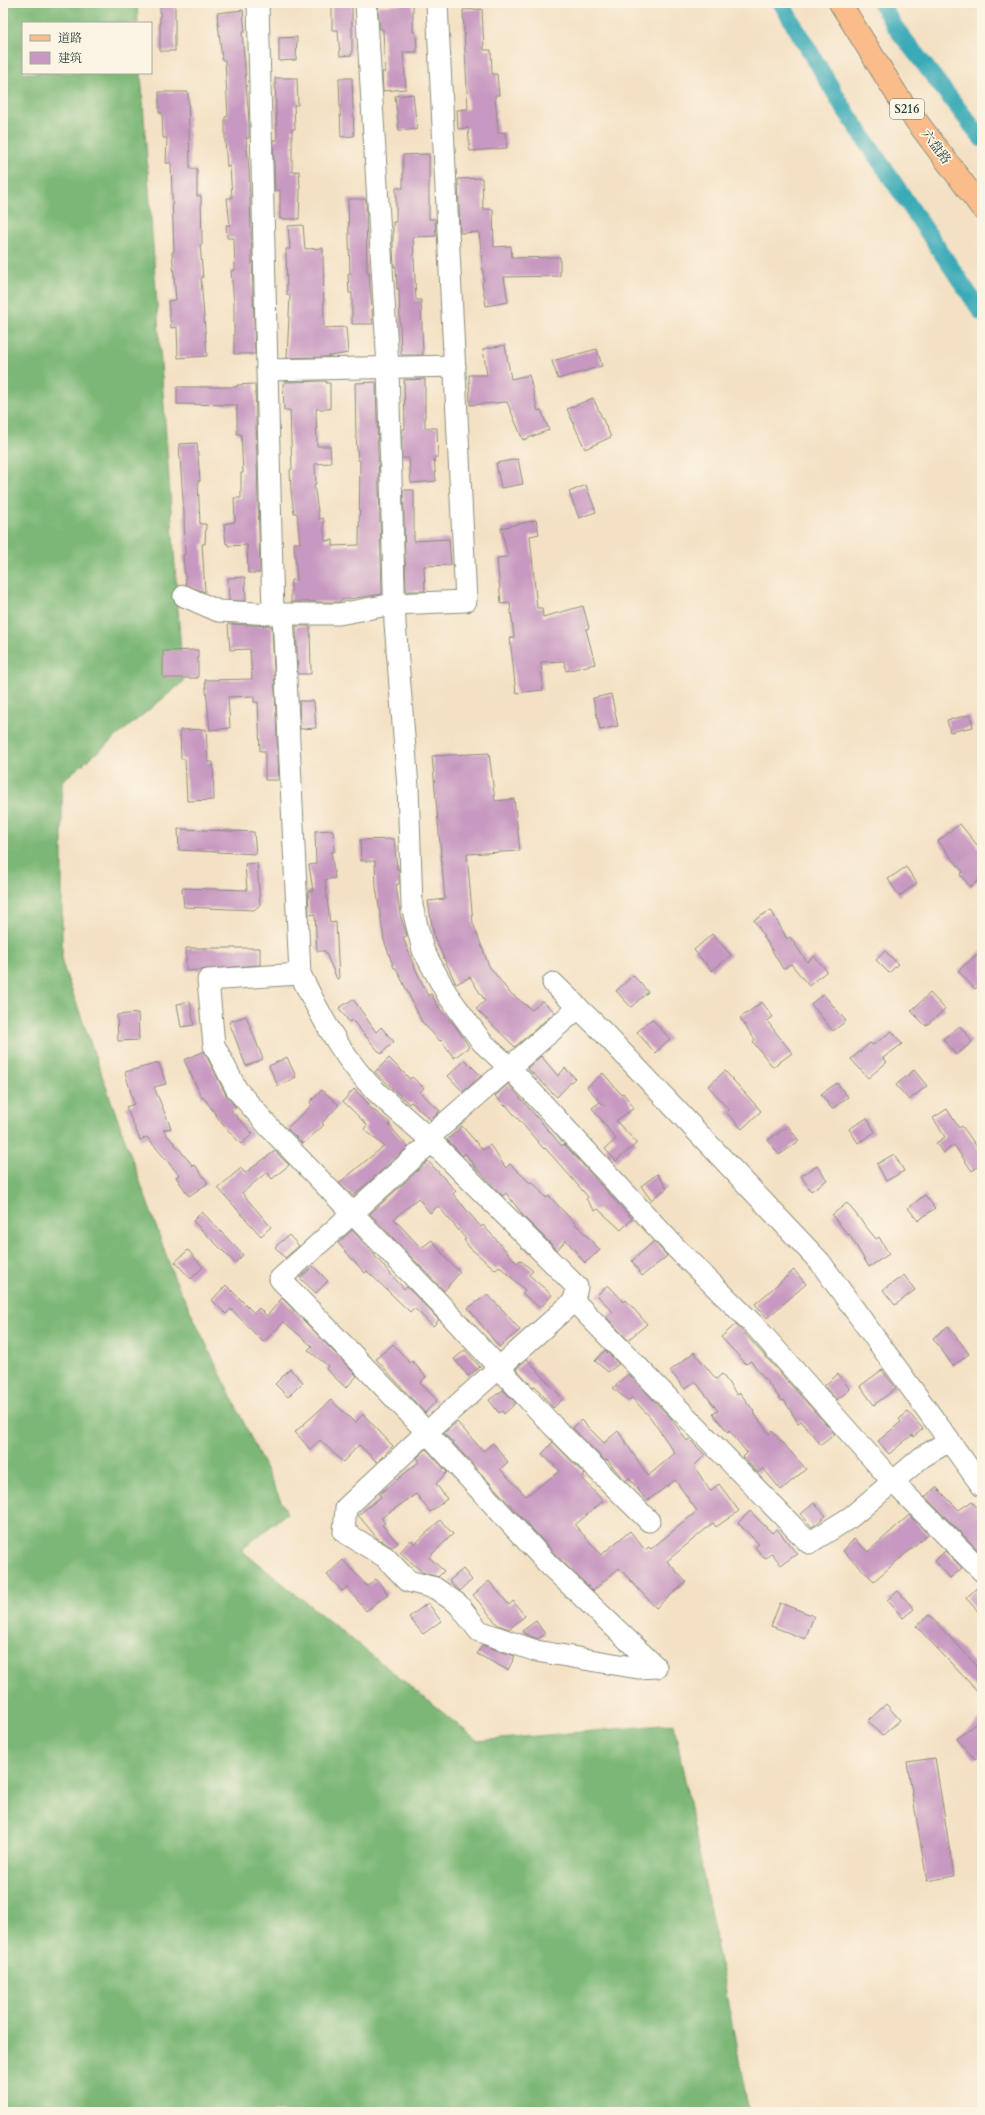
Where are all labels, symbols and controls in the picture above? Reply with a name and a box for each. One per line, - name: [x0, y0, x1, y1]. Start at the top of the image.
- legend: [22, 22, 152, 74]
- text: 道路: [58, 30, 82, 46]
- text: 建筑: [58, 50, 82, 66]
- road number: S216: [890, 99, 924, 119]
- street label: 六盘路: [917, 126, 955, 168]

